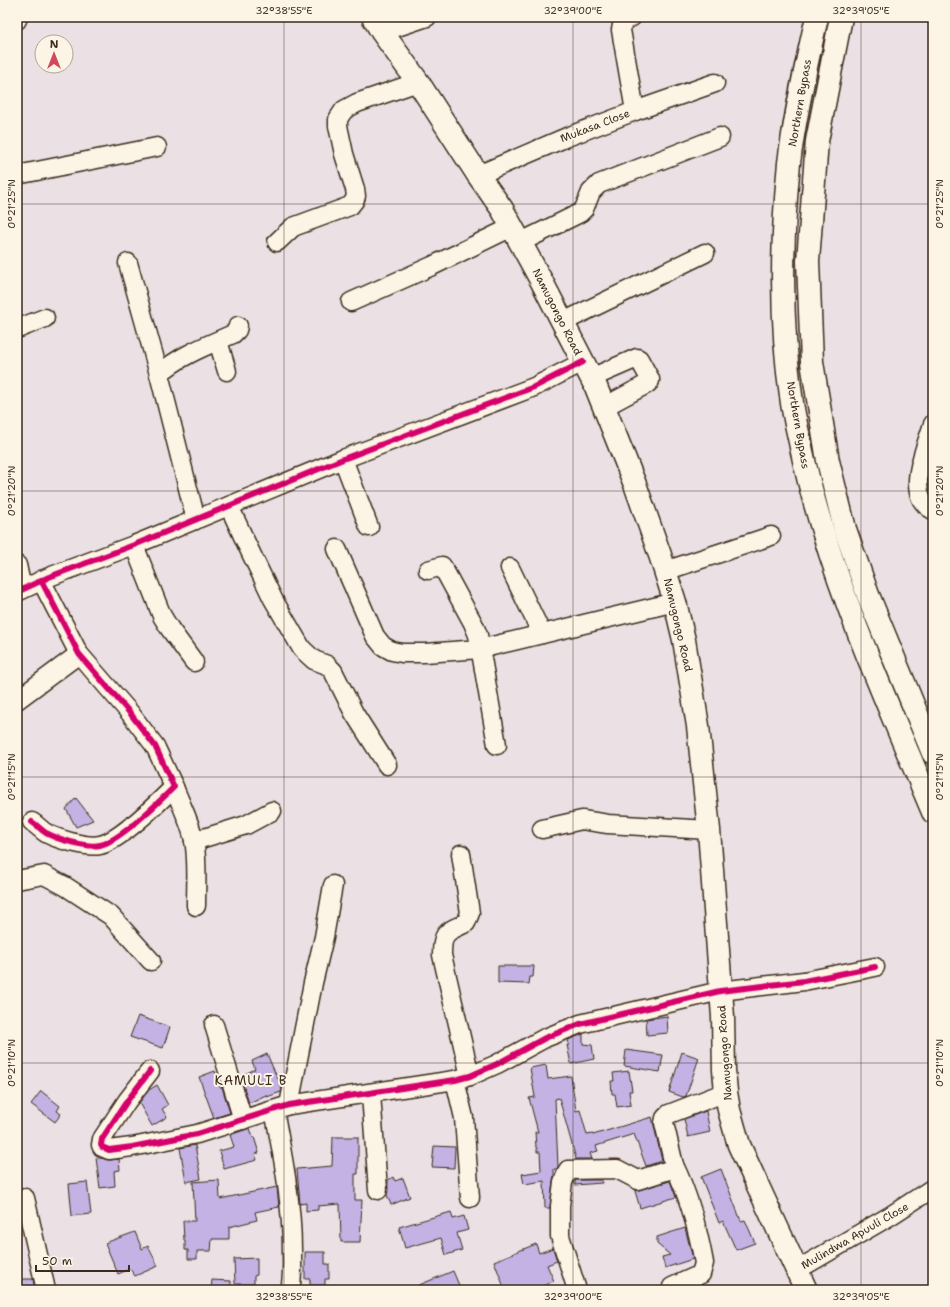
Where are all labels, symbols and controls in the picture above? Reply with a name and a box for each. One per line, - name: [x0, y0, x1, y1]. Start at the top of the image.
- text: 32°38'55"E: [256, 4, 312, 17]
- text: 32°39'00"E: [544, 4, 602, 17]
- text: 32°39'05"E: [832, 4, 890, 17]
- north arrow: [34, 34, 74, 74]
- text: N: [50, 37, 59, 52]
- street label: Northern Bypass: [785, 58, 815, 148]
- street label: Mukasa Close: [558, 106, 632, 146]
- text: 0°21'25"N: [5, 179, 18, 229]
- text: 0°21'25"N: [933, 179, 946, 229]
- street label: Namugongo Road: [529, 266, 585, 358]
- street label: Northern Bypass: [783, 380, 813, 470]
- text: 0°21'20"N: [5, 466, 18, 516]
- text: 0°21'20"N: [933, 466, 946, 516]
- street label: Namugongo Road: [660, 577, 696, 673]
- text: 0°21'15"N: [5, 753, 18, 801]
- text: 0°21'15"N: [933, 753, 946, 801]
- street label: Namugongo Road: [714, 1005, 736, 1101]
- text: 0°21'10"N: [5, 1039, 18, 1087]
- text: 0°21'10"N: [933, 1039, 946, 1087]
- district label: KAMULI B: [215, 1072, 287, 1089]
- street label: Mulindwa Apuuli Close: [799, 1199, 911, 1273]
- scale bar: [36, 1247, 129, 1273]
- text: 50 m: [42, 1253, 72, 1269]
- text: 32°38'55"E: [256, 1290, 312, 1303]
- text: 32°39'00"E: [544, 1290, 602, 1303]
- text: 32°39'05"E: [832, 1290, 890, 1303]

